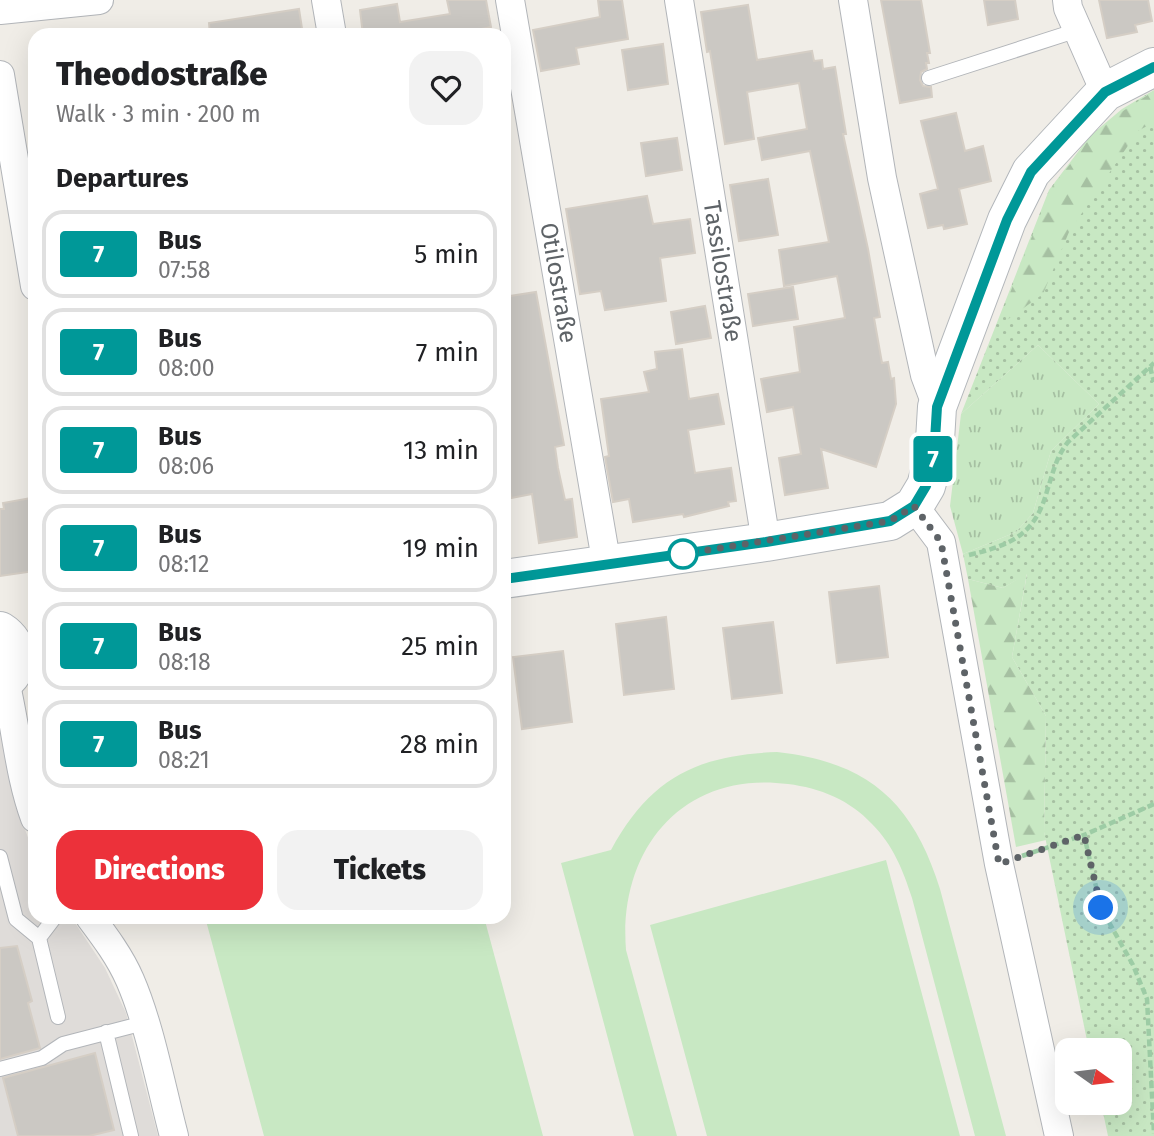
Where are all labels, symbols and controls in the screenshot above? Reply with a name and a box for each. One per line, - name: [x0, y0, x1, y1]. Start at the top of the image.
- button: heart: [409, 51, 483, 125]
- text: Theodostraße: [56, 54, 268, 94]
- text: Walk · 3 min · 200 m: [56, 100, 261, 128]
- text: Departures: [56, 163, 189, 194]
- street label: Tassilostraße: [697, 199, 748, 344]
- street label: Otilostraße: [534, 221, 583, 345]
- text: Bus: [158, 225, 201, 256]
- text: 5 min: [414, 239, 479, 270]
- text: 7: [93, 240, 104, 268]
- text: 07:58: [158, 256, 210, 284]
- text: Bus: [158, 323, 201, 354]
- text: 7 min: [416, 337, 479, 368]
- text: 7: [93, 338, 104, 366]
- text: 08:00: [158, 354, 215, 382]
- text: Bus: [158, 421, 201, 452]
- text: 13 min: [403, 435, 479, 466]
- text: 7: [93, 436, 104, 464]
- line badge: 7: [910, 436, 956, 482]
- text: 7: [927, 445, 939, 473]
- text: 08:06: [158, 452, 214, 480]
- text: Bus: [158, 519, 201, 550]
- text: 19 min: [402, 533, 479, 564]
- text: 7: [93, 534, 104, 562]
- unlabelled marker: [668, 539, 698, 569]
- text: 08:12: [158, 550, 209, 578]
- text: Bus: [158, 617, 201, 648]
- text: 25 min: [401, 631, 479, 662]
- text: 7: [93, 632, 104, 660]
- text: 08:18: [158, 648, 211, 676]
- text: Bus: [158, 715, 201, 746]
- text: 28 min: [400, 729, 479, 760]
- text: 7: [93, 730, 104, 758]
- text: 08:21: [158, 746, 210, 774]
- button: Directions: [56, 830, 263, 910]
- button: Tickets: [277, 830, 483, 910]
- your location: [1083, 890, 1118, 925]
- north arrow: [1055, 1038, 1132, 1115]
- map controls: [1055, 1038, 1132, 1115]

